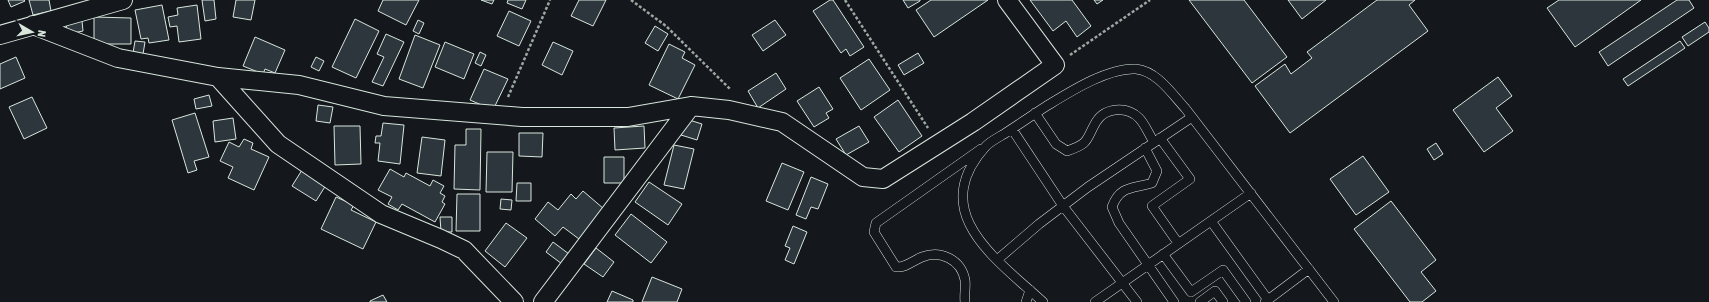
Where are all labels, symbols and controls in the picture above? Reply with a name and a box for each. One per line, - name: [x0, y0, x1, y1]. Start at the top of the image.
- north arrow: [12, 12, 52, 52]
- text: N: [35, 29, 48, 38]

